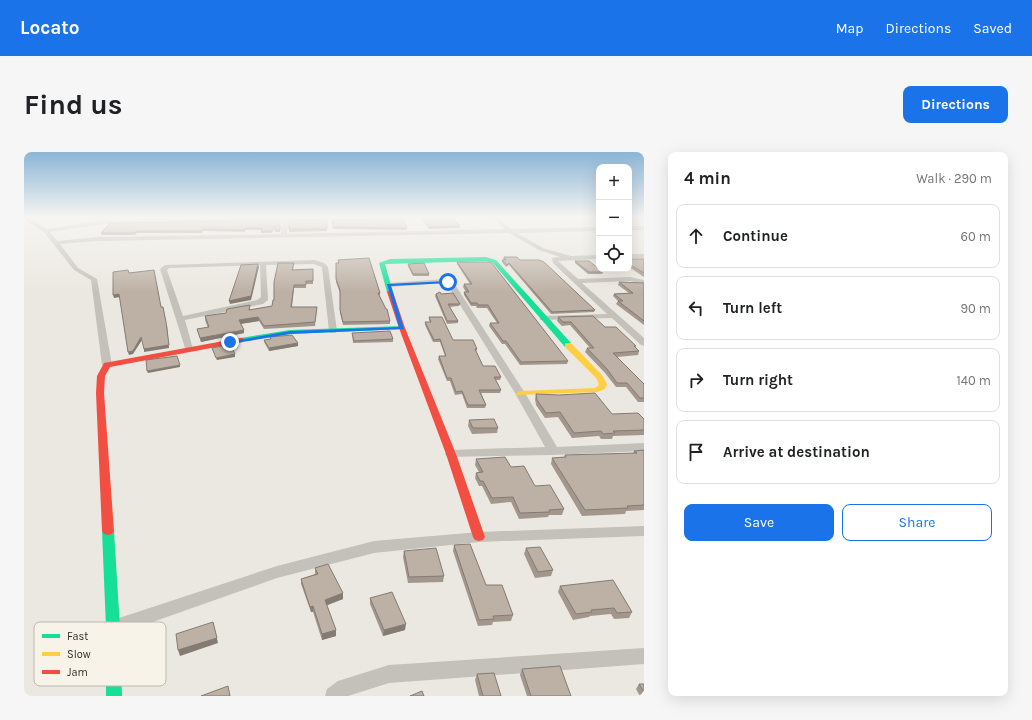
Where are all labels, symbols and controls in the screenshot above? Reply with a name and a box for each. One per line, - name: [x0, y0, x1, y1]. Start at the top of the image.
- text: Locato: [20, 17, 80, 39]
- text: Map: [836, 20, 864, 37]
- text: Directions: [886, 20, 951, 37]
- text: Saved: [973, 20, 1012, 37]
- button: Directions: [903, 86, 1008, 123]
- text: Find us: [24, 88, 123, 121]
- map controls: [596, 164, 632, 272]
- button: +: [596, 164, 632, 200]
- text: 4 min: [684, 168, 731, 188]
- text: Walk · 290 m: [916, 171, 992, 186]
- button: −: [596, 200, 632, 236]
- icon: ahead: [685, 225, 707, 247]
- text: Continue: [723, 227, 788, 245]
- text: 60 m: [961, 229, 991, 244]
- button: locate: [596, 236, 632, 272]
- route start: [439, 273, 457, 291]
- icon: left: [685, 297, 707, 319]
- text: Turn left: [723, 299, 782, 317]
- text: 90 m: [960, 301, 991, 316]
- route end: [221, 333, 239, 351]
- icon: right: [685, 369, 707, 391]
- text: Turn right: [723, 371, 793, 389]
- text: 140 m: [956, 373, 991, 388]
- icon: arrive: [685, 441, 707, 463]
- text: Arrive at destination: [723, 443, 870, 461]
- button: Save: [684, 504, 834, 541]
- button: Share: [842, 504, 992, 541]
- legend: [34, 622, 166, 686]
- text: Fast: [67, 630, 88, 643]
- text: Slow: [67, 648, 91, 661]
- text: Jam: [67, 666, 88, 679]

